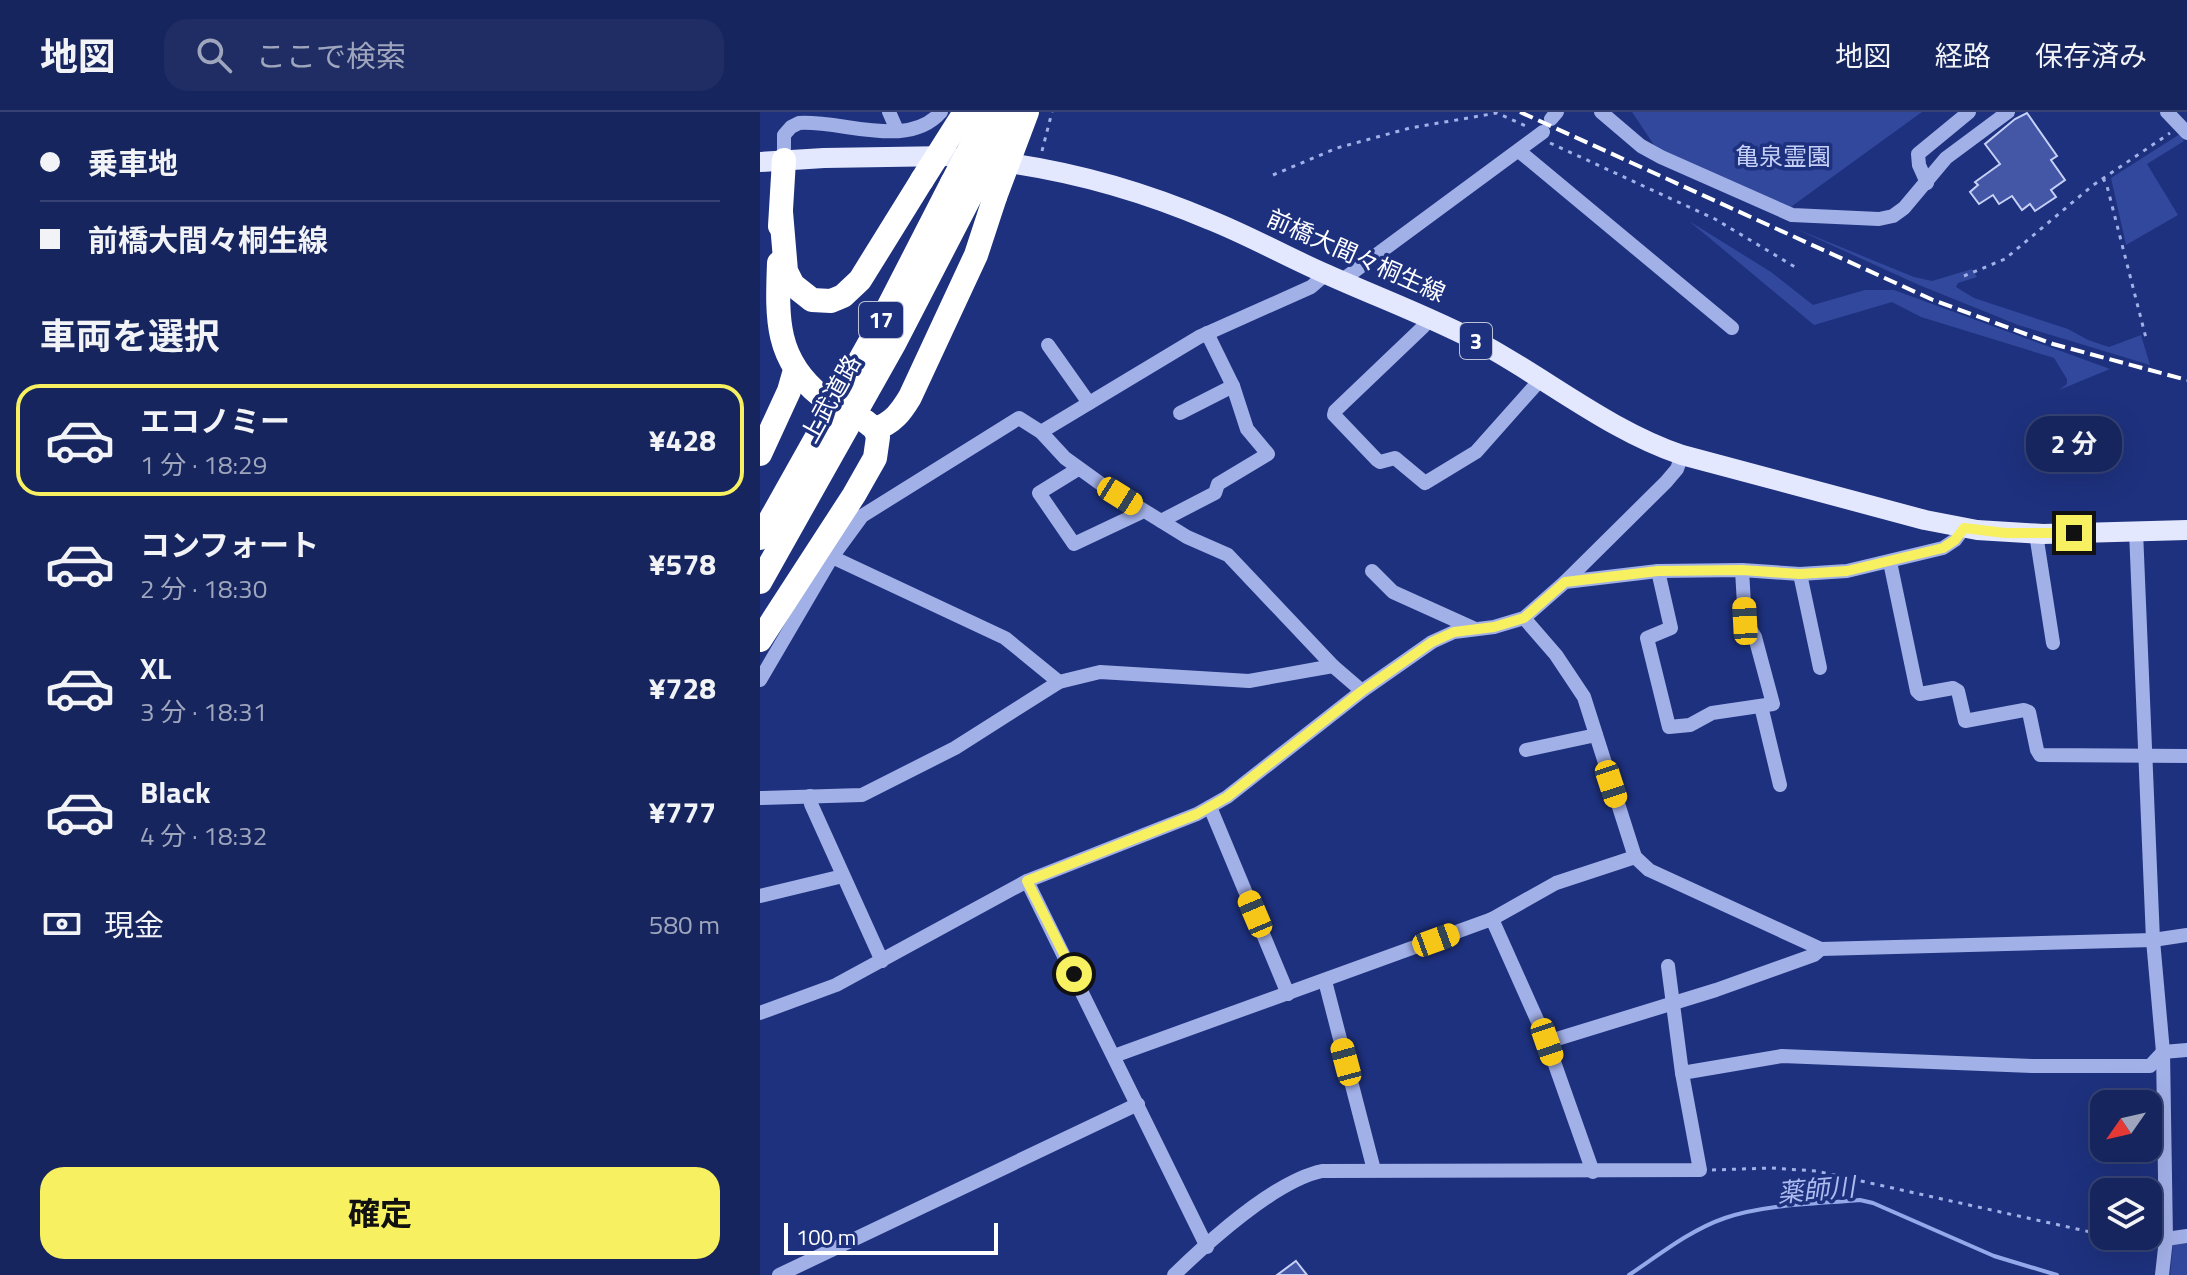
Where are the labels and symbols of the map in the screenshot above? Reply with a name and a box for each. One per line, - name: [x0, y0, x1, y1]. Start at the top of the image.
- park label: 亀泉霊園: [1735, 138, 1831, 174]
- street label: 前橋大間々桐生線: [1261, 200, 1451, 311]
- road number: 17: [859, 302, 903, 338]
- road number: 3: [1460, 323, 1492, 359]
- street label: 上武道路: [791, 348, 869, 449]
- callout: 2 分: [2026, 417, 2122, 473]
- car: [1093, 473, 1147, 519]
- route end: [2056, 515, 2092, 551]
- car: [1732, 596, 1758, 646]
- car: [1592, 757, 1630, 811]
- car: [1235, 887, 1275, 941]
- car: [1409, 921, 1463, 959]
- route start: [1056, 956, 1092, 992]
- car: [1528, 1015, 1566, 1069]
- car: [1328, 1036, 1364, 1088]
- north arrow: [2090, 1090, 2162, 1162]
- water label: 薬師川: [1775, 1166, 1859, 1212]
- scale bar: [784, 1219, 998, 1255]

